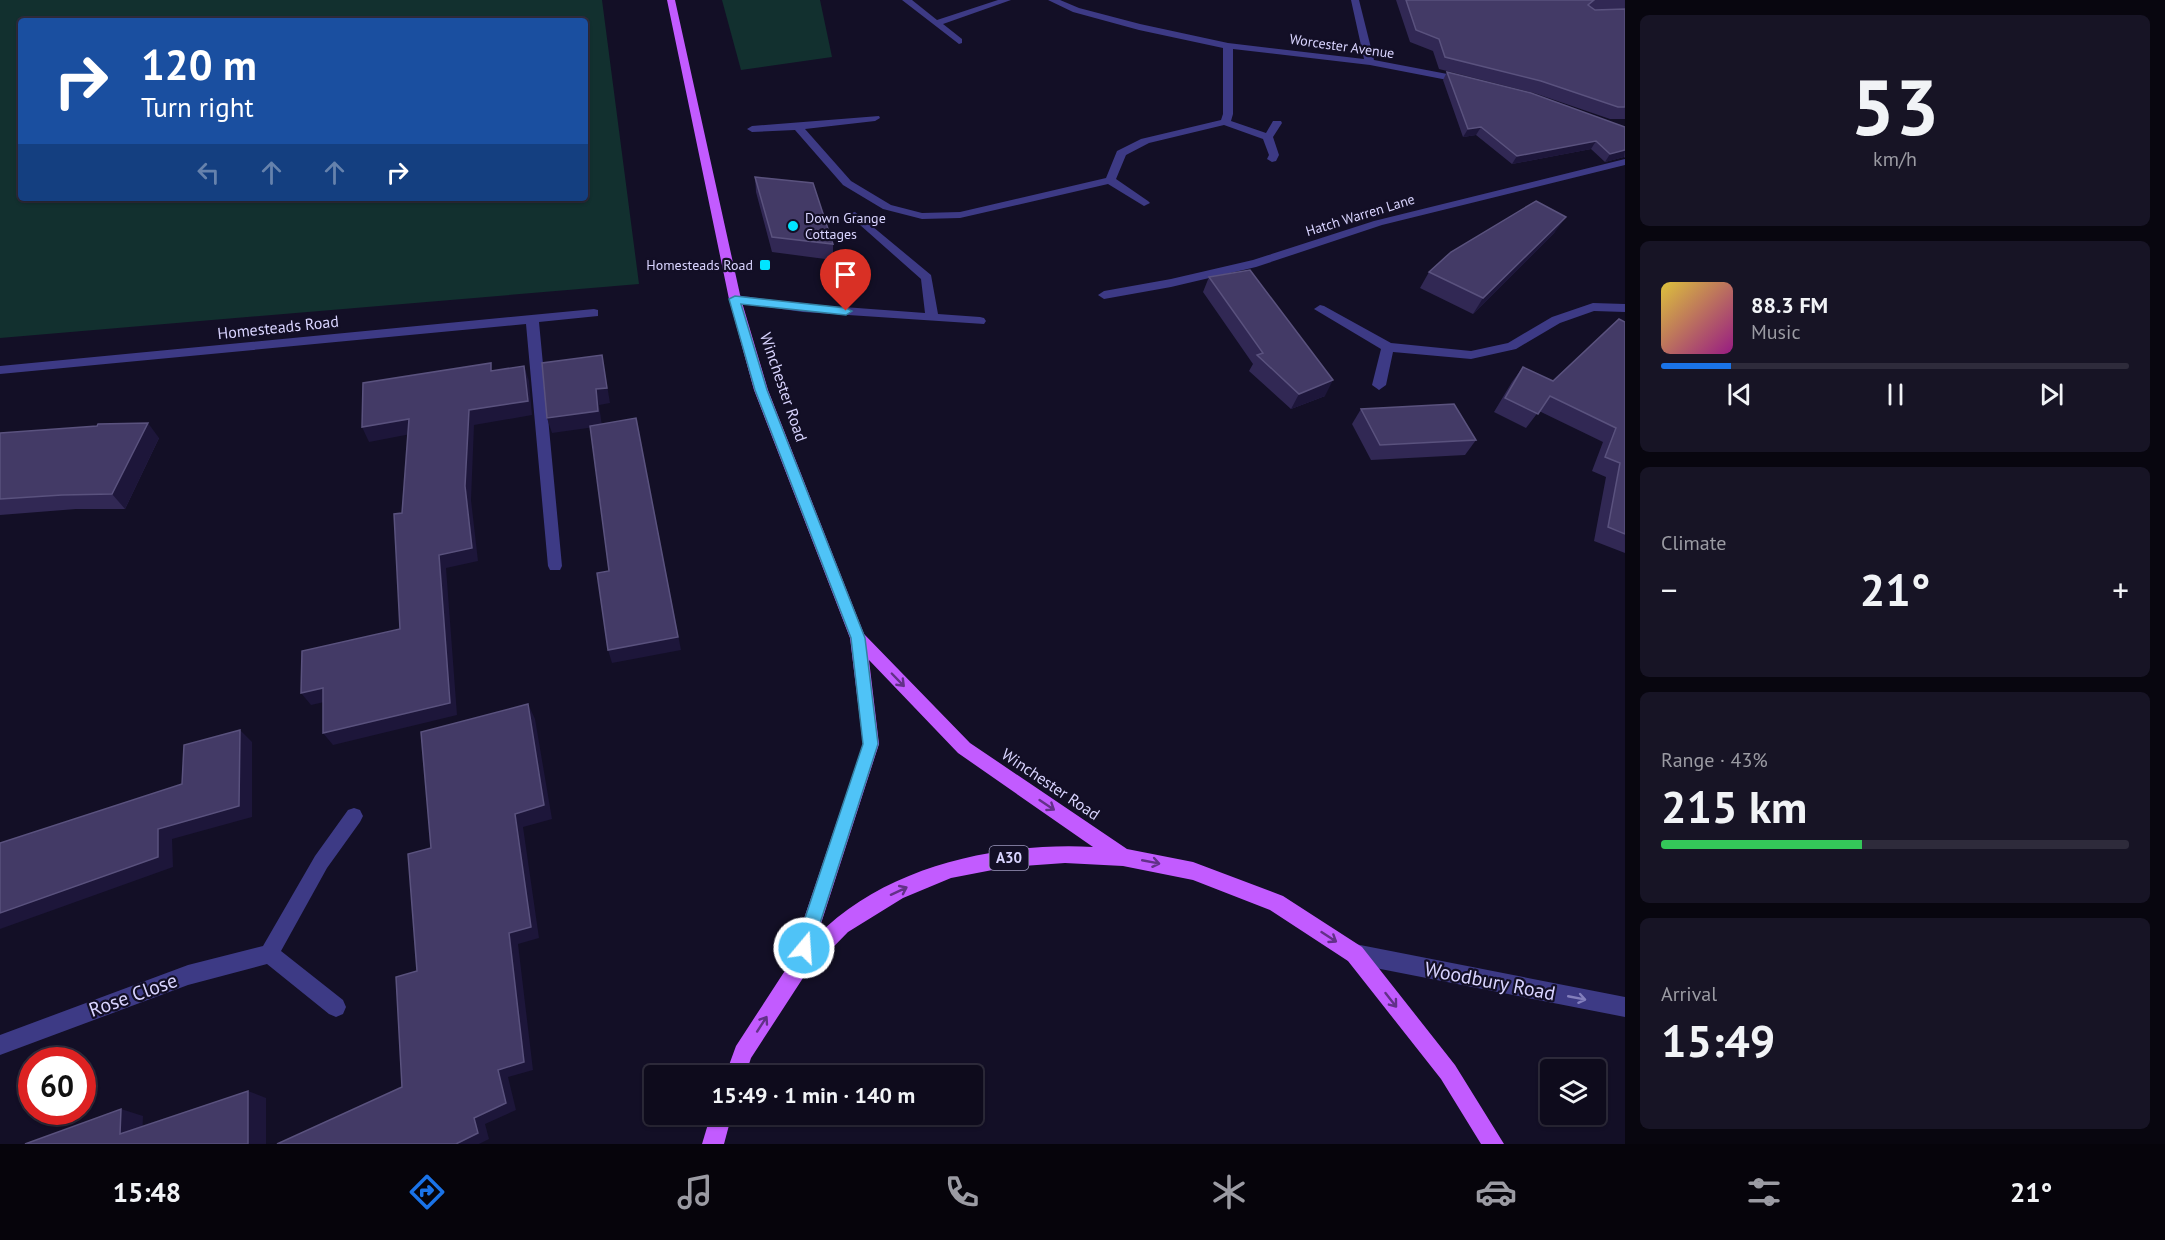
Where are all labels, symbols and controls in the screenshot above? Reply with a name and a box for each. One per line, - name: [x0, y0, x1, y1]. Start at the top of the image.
- street label: Worcester Avenue: [1288, 30, 1396, 62]
- text: 120 m: [141, 37, 257, 92]
- icon: right: [42, 42, 120, 120]
- text: 53: [1851, 56, 1939, 157]
- text: Turn right: [141, 90, 254, 124]
- text: km/h: [1873, 146, 1917, 172]
- icon: left: [192, 156, 225, 189]
- icon: ahead: [255, 156, 288, 189]
- icon: ahead: [318, 156, 351, 189]
- icon: right: [381, 156, 414, 189]
- street label: Hatch Warren Lane: [1303, 190, 1417, 240]
- place label: Down Grange Cottages: [805, 209, 886, 243]
- marker: Down Grange Cottages: [786, 219, 800, 233]
- pin: [820, 249, 871, 311]
- place label: Homesteads Road: [646, 256, 753, 274]
- marker: Homesteads Road: [758, 258, 772, 272]
- icon: arrive: [829, 258, 862, 291]
- text: 88.3 FM: [1751, 291, 1828, 319]
- street label: Homesteads Road: [216, 311, 340, 343]
- text: Music: [1751, 319, 1800, 345]
- street label: Winchester Road: [756, 330, 812, 444]
- icon: previous: [1723, 378, 1756, 411]
- icon: pause: [1879, 378, 1912, 411]
- icon: next: [2035, 378, 2068, 411]
- text: Climate: [1661, 530, 1727, 556]
- text: 21°: [1860, 560, 1930, 618]
- text: −: [1661, 568, 1678, 611]
- text: +: [2112, 568, 2129, 611]
- one-way arrow: [891, 672, 906, 687]
- street label: Winchester Road: [998, 744, 1104, 824]
- text: Range · 43%: [1661, 747, 1768, 773]
- text: 215 km: [1661, 777, 1807, 835]
- one-way arrow: [1038, 799, 1054, 811]
- road number: A30: [990, 846, 1028, 870]
- one-way arrow: [1141, 857, 1160, 868]
- one-way arrow: [890, 884, 908, 896]
- position arrow: [772, 916, 836, 980]
- one-way arrow: [1320, 932, 1337, 944]
- street label: Woodbury Road: [1422, 956, 1558, 1006]
- street label: Rose Close: [85, 967, 181, 1023]
- text: Arrival: [1661, 981, 1717, 1007]
- one-way arrow: [1385, 992, 1398, 1008]
- one-way arrow: [1567, 993, 1586, 1004]
- text: 15:49: [1661, 1011, 1775, 1069]
- one-way arrow: [756, 1016, 768, 1033]
- speed limit sign: 60: [18, 1047, 96, 1125]
- map controls: [1540, 1059, 1606, 1125]
- button: layers: [1540, 1059, 1606, 1125]
- text: 15:49 · 1 min · 140 m: [712, 1081, 915, 1109]
- icon: directions: [406, 1171, 448, 1213]
- icon: music: [674, 1171, 716, 1213]
- icon: phone: [941, 1171, 983, 1213]
- icon: climate: [1208, 1171, 1250, 1213]
- icon: car: [1475, 1171, 1517, 1213]
- icon: filters: [1743, 1171, 1785, 1213]
- text: 15:48: [113, 1175, 181, 1209]
- text: 21°: [2010, 1175, 2052, 1209]

